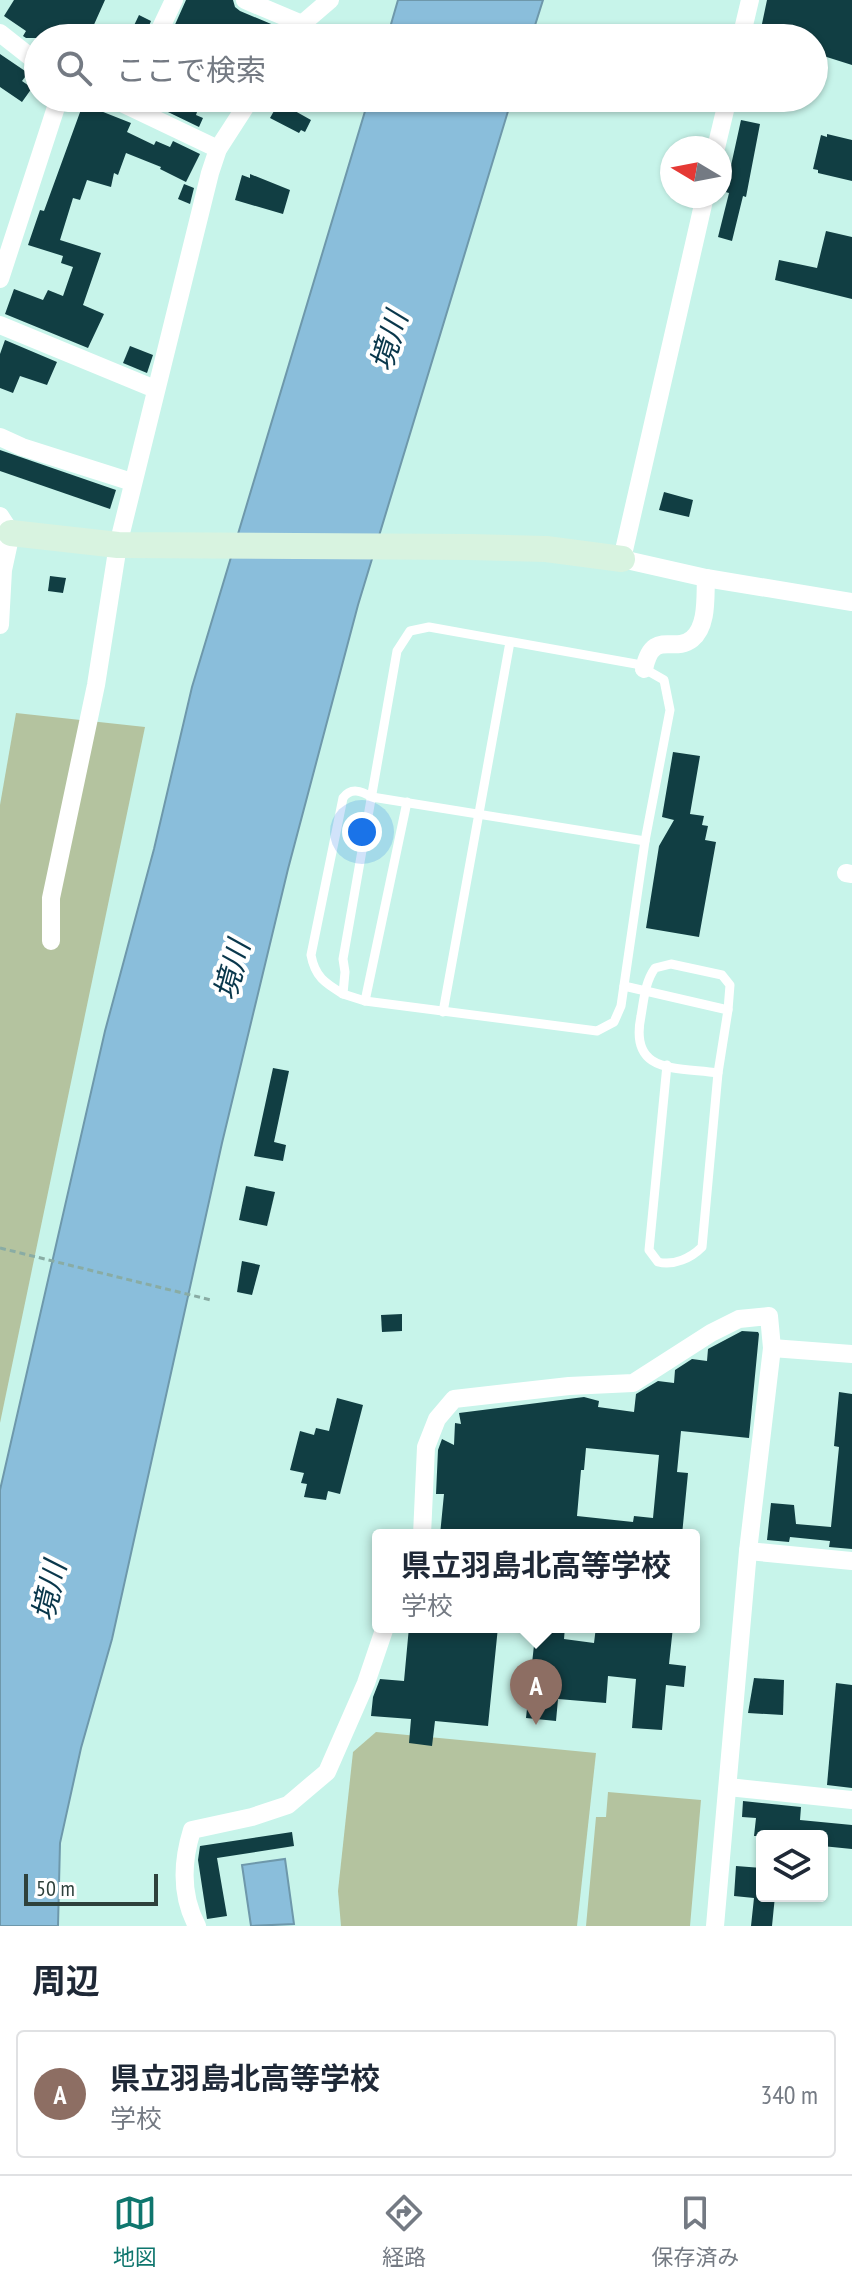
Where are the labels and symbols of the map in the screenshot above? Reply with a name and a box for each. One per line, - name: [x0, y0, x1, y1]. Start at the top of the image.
- north arrow: [660, 136, 732, 208]
- water label: 境川: [361, 304, 416, 375]
- your location: [342, 812, 382, 852]
- water label: 境川: [204, 933, 258, 1004]
- water label: 境川: [22, 1554, 74, 1625]
- pin: A: [510, 1659, 562, 1725]
- scale bar: [24, 1870, 158, 1906]

